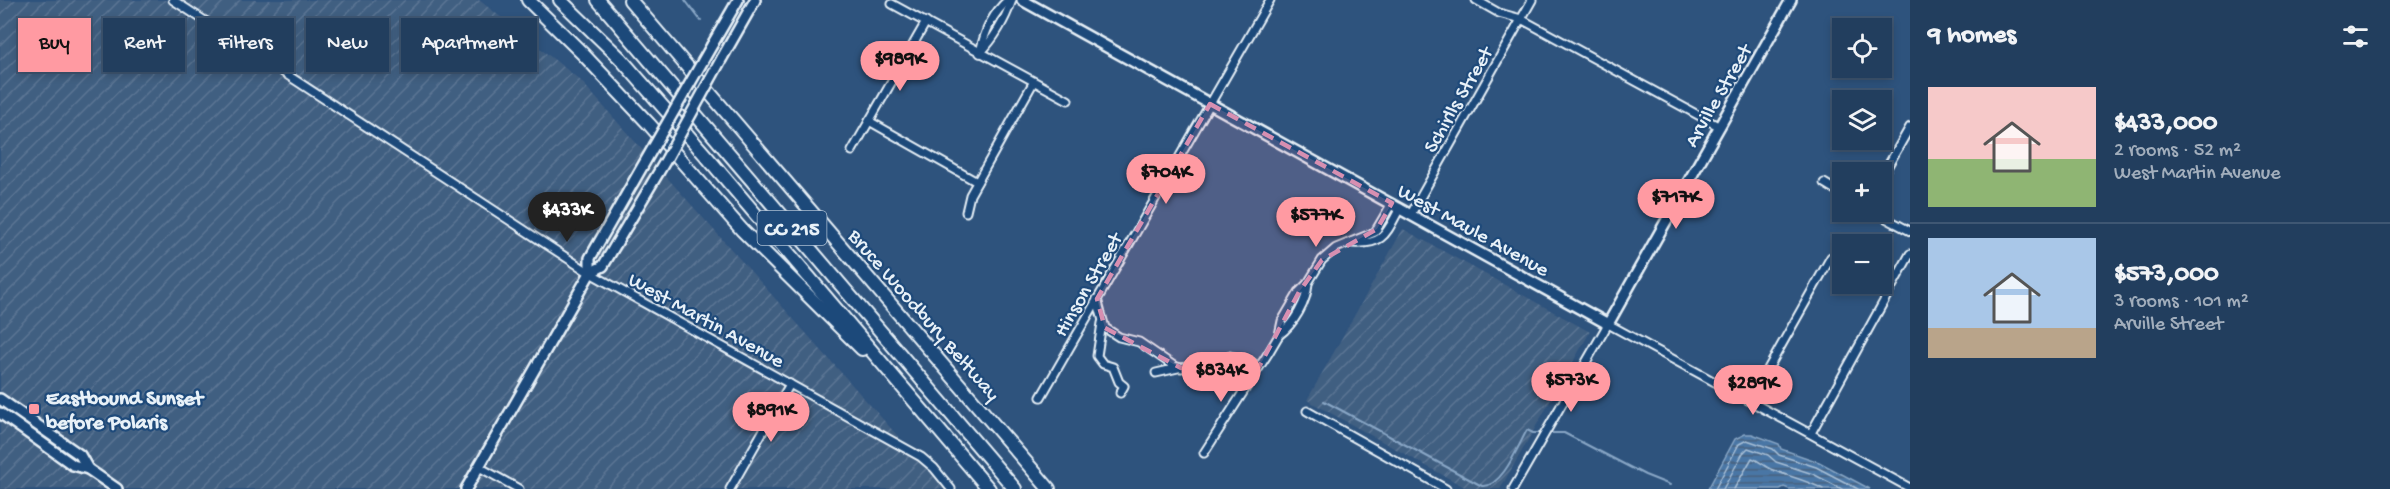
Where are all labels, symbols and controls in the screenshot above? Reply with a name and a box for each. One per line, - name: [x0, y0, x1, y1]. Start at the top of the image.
- chip: Buy: [18, 18, 91, 72]
- chip: Rent: [103, 18, 185, 72]
- chip: Filters: [197, 18, 294, 72]
- chip: New: [306, 18, 389, 72]
- chip: Apartment: [401, 18, 537, 72]
- map controls: [1832, 18, 1892, 294]
- button: locate: [1832, 18, 1892, 78]
- icon: filters: [2339, 20, 2372, 53]
- text: 9 homes: [1928, 21, 2016, 52]
- street label: Arville Street: [1681, 39, 1761, 153]
- pin: $989K: [858, 41, 942, 92]
- street label: Schirlls Street: [1420, 41, 1502, 158]
- text: $989K: [875, 49, 926, 72]
- button: layers: [1832, 90, 1892, 150]
- text: $433,000: [2114, 109, 2217, 140]
- icon: home: [1976, 111, 2048, 183]
- text: 2 rooms · 52 m²: [2114, 140, 2241, 163]
- pin: $704K: [1124, 154, 1208, 205]
- text: $704K: [1140, 162, 1192, 185]
- button: +: [1832, 162, 1892, 222]
- text: West Martin Avenue: [2114, 163, 2281, 186]
- pin: $717K: [1634, 179, 1718, 230]
- street label: West Maule Avenue: [1392, 180, 1554, 285]
- text: $717K: [1652, 187, 1700, 210]
- pin: $433K: [525, 192, 609, 243]
- pin: $577K: [1274, 197, 1358, 248]
- text: $433K: [542, 200, 592, 223]
- text: $577K: [1290, 205, 1342, 228]
- road number: CC 215: [758, 211, 826, 245]
- street label: Bruce Woodbury Beltway: [840, 224, 1004, 407]
- street label: Hinson Street: [1050, 227, 1131, 342]
- button: −: [1832, 234, 1892, 294]
- text: $573,000: [2114, 260, 2219, 291]
- icon: home: [1976, 262, 2048, 334]
- street label: West Martin Avenue: [623, 269, 789, 376]
- text: 3 rooms · 101 m²: [2114, 291, 2249, 314]
- text: Arville Street: [2114, 314, 2223, 337]
- pin: $834K: [1179, 352, 1263, 403]
- text: $834K: [1196, 360, 1246, 383]
- pin: $573K: [1529, 362, 1613, 413]
- pin: $289K: [1711, 365, 1795, 416]
- text: $573K: [1545, 370, 1597, 393]
- text: $289K: [1728, 373, 1778, 396]
- place label: Eastbound Sunset before Polaris: [45, 388, 205, 437]
- pin: $891K: [729, 392, 813, 443]
- text: $891K: [746, 400, 796, 423]
- marker: Eastbound Sunset before Polaris: [27, 402, 41, 416]

